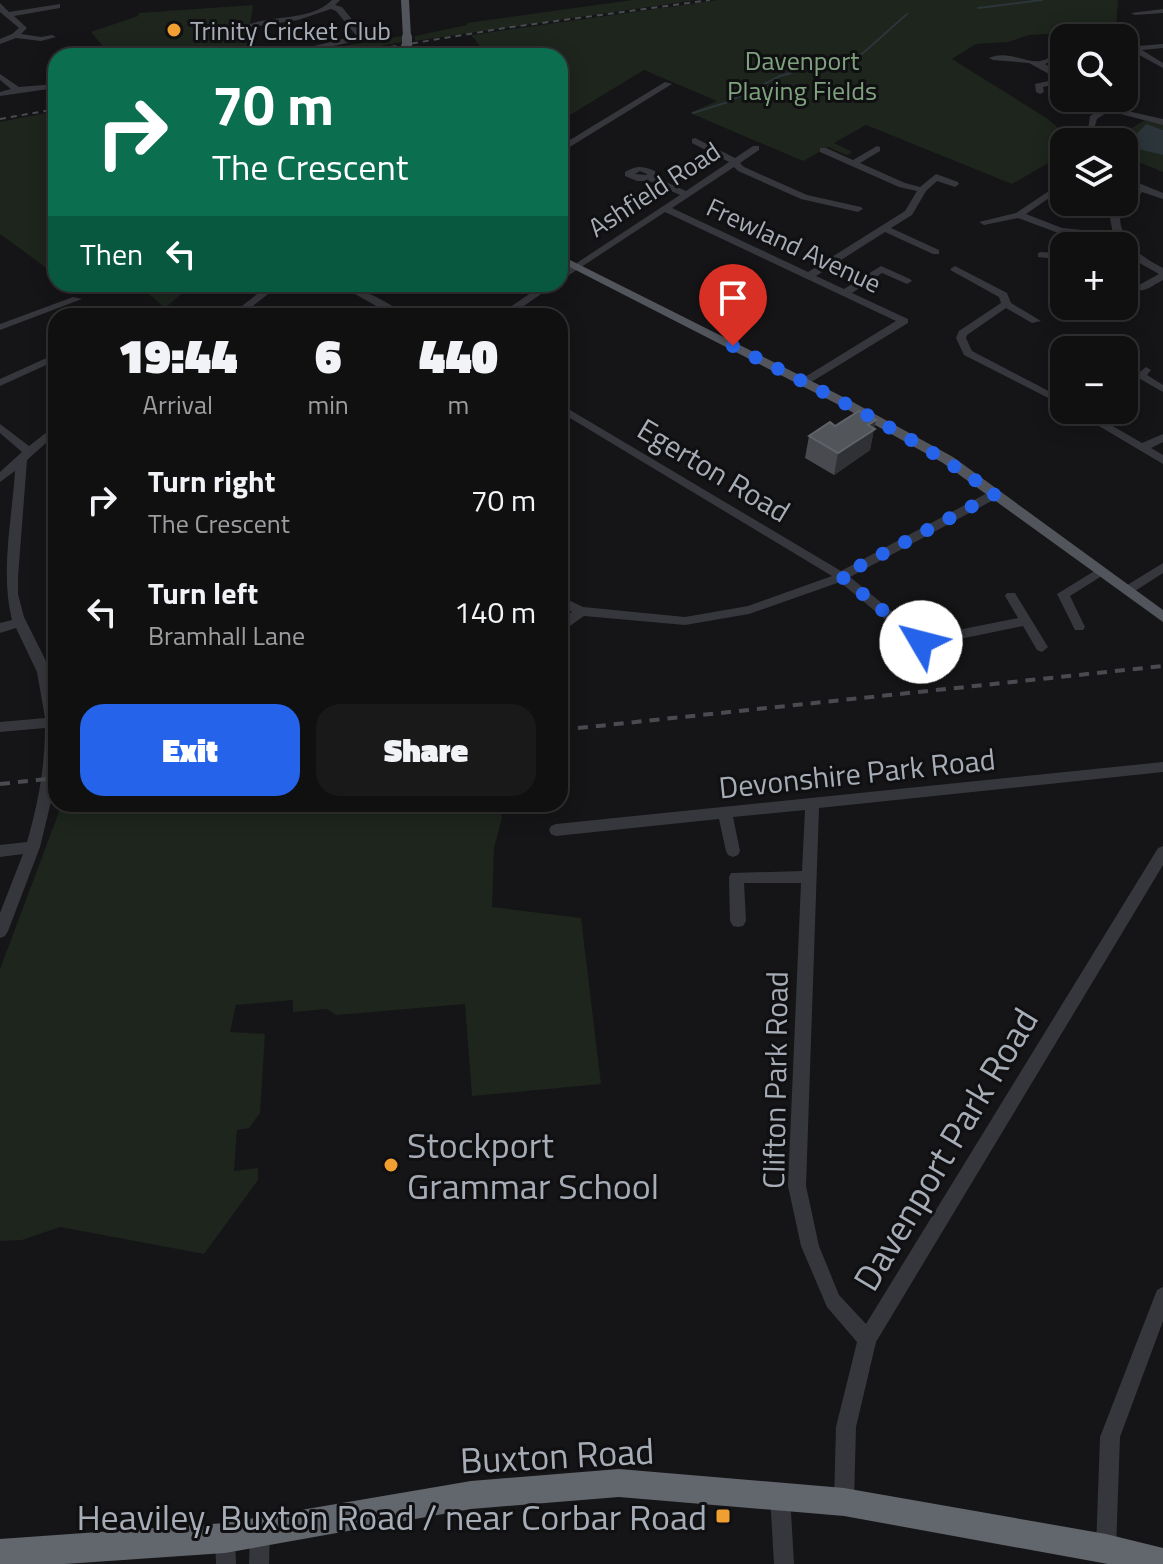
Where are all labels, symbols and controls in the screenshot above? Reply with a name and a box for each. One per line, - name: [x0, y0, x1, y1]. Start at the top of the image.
- place label: Trinity Cricket Club: [190, 11, 391, 50]
- marker: Trinity Cricket Club: [165, 21, 183, 39]
- map controls: [1050, 24, 1138, 424]
- button: search: [1050, 24, 1138, 112]
- park label: Davenport Playing Fields: [727, 41, 877, 110]
- text: 70 m: [212, 62, 334, 147]
- icon: right: [80, 80, 184, 184]
- button: layers: [1050, 128, 1138, 216]
- street label: Ashfield Road: [580, 132, 728, 246]
- text: The Crescent: [212, 139, 408, 194]
- street label: Frewland Avenue: [700, 187, 888, 303]
- text: Then: [80, 231, 143, 277]
- icon: left: [159, 232, 203, 276]
- button: +: [1050, 232, 1138, 320]
- pin: [699, 264, 767, 346]
- icon: arrive: [711, 276, 755, 320]
- text: 19:44: [118, 319, 237, 392]
- text: 6: [315, 319, 341, 392]
- text: 440: [419, 319, 498, 392]
- button: −: [1050, 336, 1138, 424]
- text: Arrival: [142, 385, 213, 424]
- text: min: [307, 385, 349, 424]
- text: m: [448, 385, 469, 424]
- street label: Egerton Road: [629, 406, 799, 534]
- text: Turn right: [148, 458, 276, 504]
- text: 70 m: [471, 477, 536, 523]
- icon: right: [80, 478, 124, 522]
- text: The Crescent: [148, 504, 290, 543]
- text: Turn left: [148, 570, 258, 616]
- text: 140 m: [454, 589, 536, 635]
- icon: left: [80, 590, 124, 634]
- position arrow: [879, 600, 963, 684]
- text: Bramhall Lane: [148, 616, 305, 655]
- button: Exit: [80, 704, 300, 796]
- button: Share: [316, 704, 536, 796]
- street label: Devonshire Park Road: [716, 736, 998, 810]
- street label: Clifton Park Road: [750, 971, 800, 1189]
- street label: Davenport Park Road: [839, 997, 1051, 1301]
- place label: Stockport Grammar School: [407, 1117, 659, 1213]
- marker: Stockport Grammar School: [382, 1156, 400, 1174]
- street label: Buxton Road: [458, 1422, 656, 1488]
- place label: Heaviley, Buxton Road / near Corbar Road: [76, 1489, 707, 1544]
- marker: Heaviley, Buxton Road / near Corbar Road: [714, 1507, 732, 1525]

